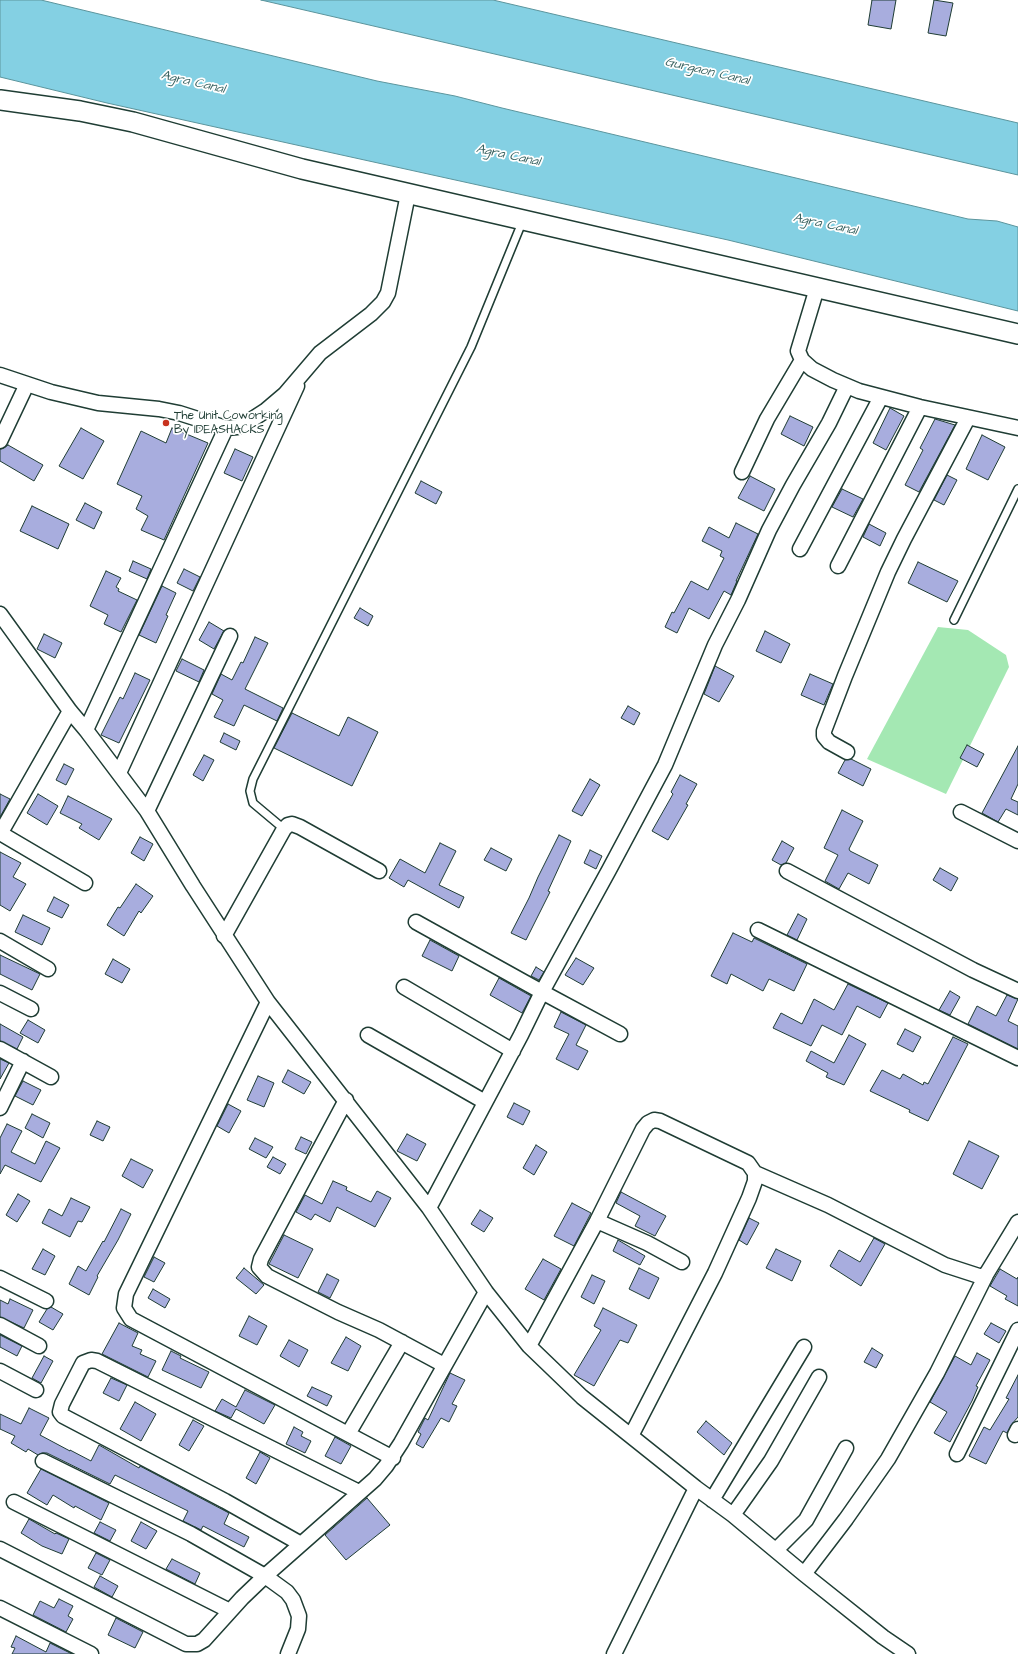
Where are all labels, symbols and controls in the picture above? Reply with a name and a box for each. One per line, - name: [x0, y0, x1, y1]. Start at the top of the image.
- water label: Gurgaon Canal: [663, 55, 751, 89]
- water label: Agra Canal: [160, 68, 226, 98]
- water label: Agra Canal: [475, 142, 541, 170]
- water label: Agra Canal: [792, 211, 858, 239]
- place label: The Unit Coworking By IDEASHACKS: [174, 409, 283, 437]
- marker: The Unit Coworking By IDEASHACKS: [161, 418, 171, 428]

